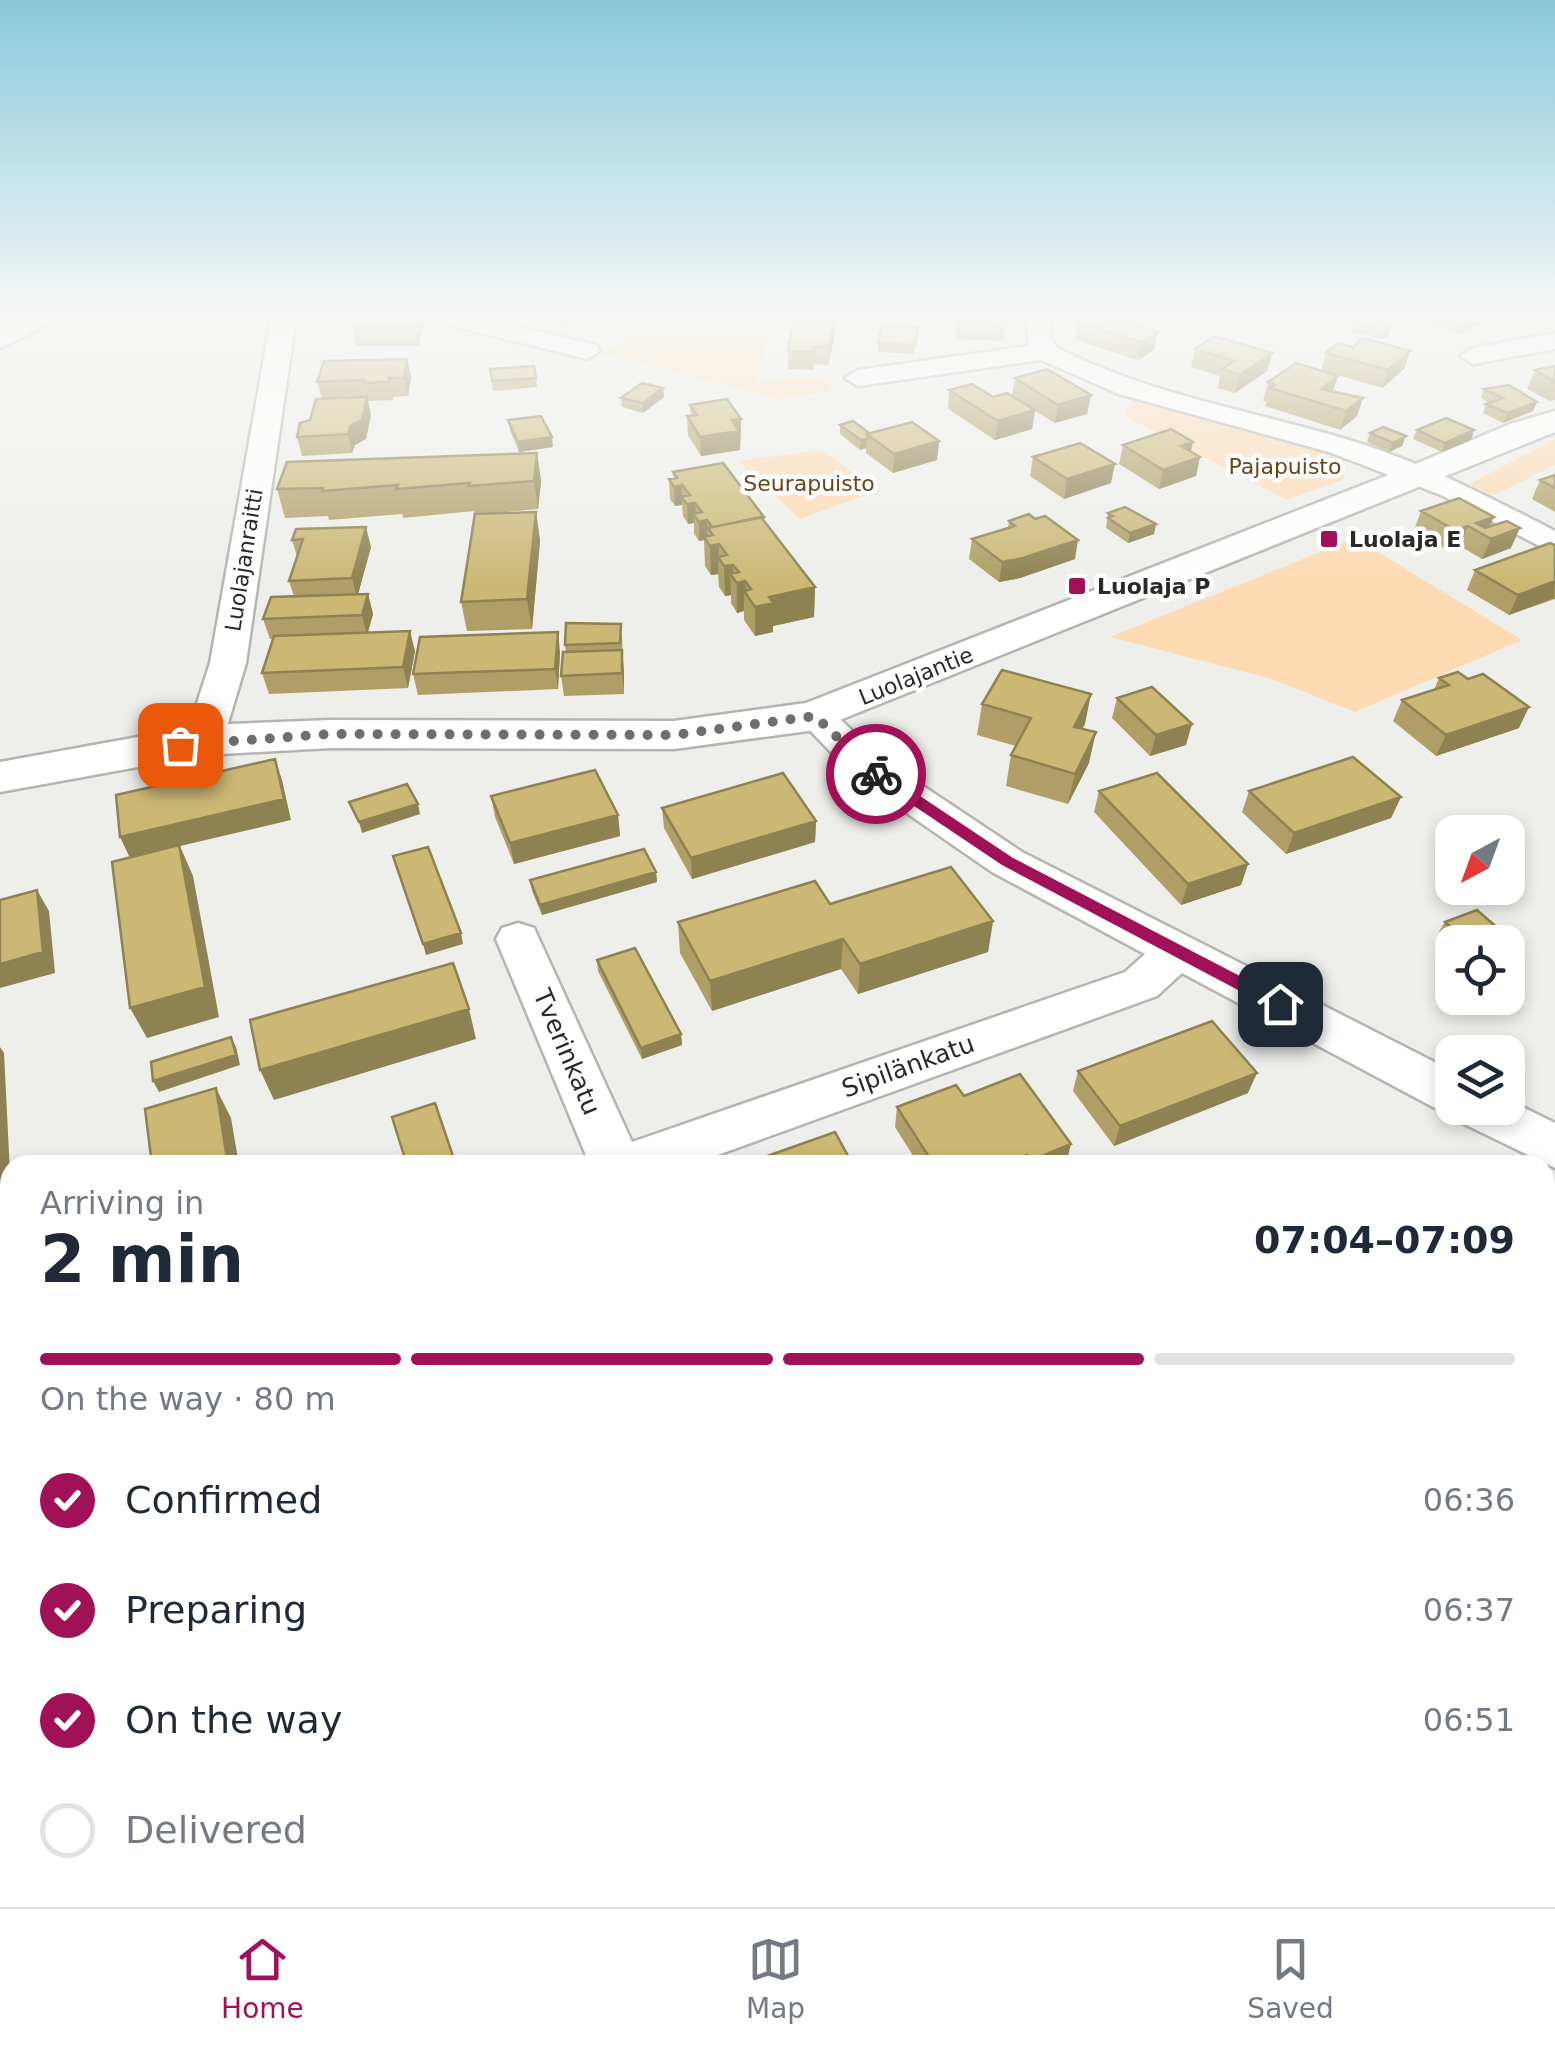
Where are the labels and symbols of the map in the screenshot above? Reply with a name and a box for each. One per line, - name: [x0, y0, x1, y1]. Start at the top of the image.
- park label: Pajapuisto: [1229, 454, 1341, 479]
- park label: Seurapuisto: [743, 471, 875, 496]
- street label: Luolajanraitti: [220, 487, 268, 633]
- place label: Luolaja E: [1349, 527, 1461, 552]
- marker: Luolaja E: [1318, 528, 1340, 550]
- place label: Luolaja P: [1097, 574, 1210, 599]
- marker: Luolaja P: [1066, 575, 1088, 597]
- street label: Luolajantie: [855, 642, 977, 710]
- pin: [138, 703, 223, 788]
- courier: [826, 724, 926, 824]
- north arrow: [1435, 815, 1525, 905]
- pin: [1238, 962, 1323, 1047]
- street label: Tverinkatu: [527, 984, 606, 1119]
- street label: Sipilänkatu: [838, 1029, 978, 1103]

